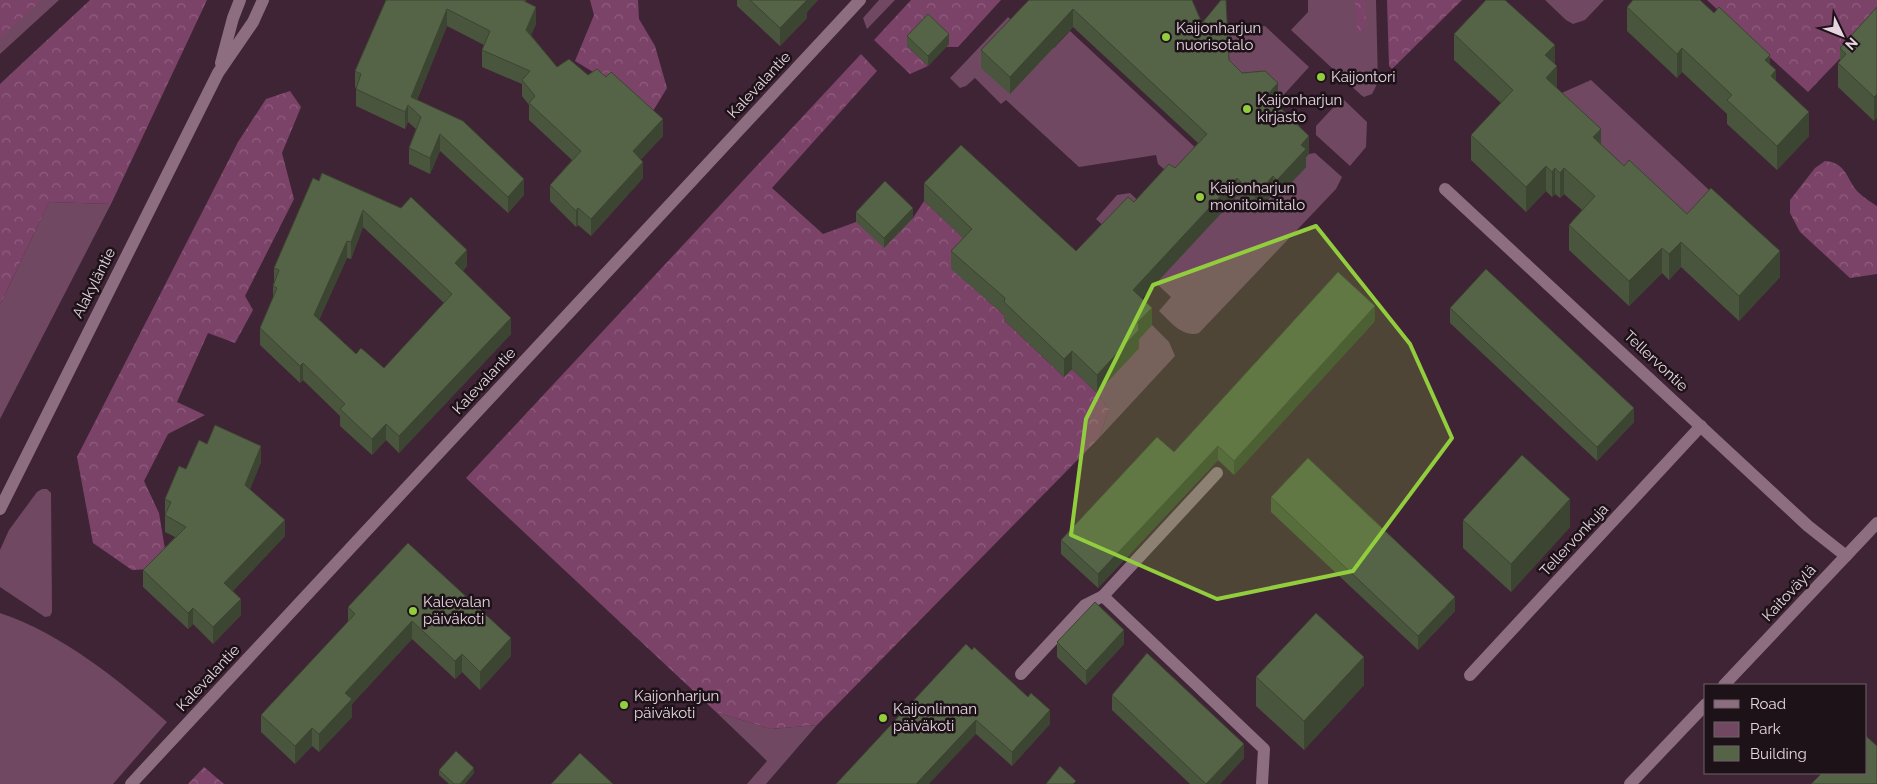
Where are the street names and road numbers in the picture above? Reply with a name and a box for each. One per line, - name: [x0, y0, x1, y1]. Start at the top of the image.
- street label: Kalevalantie: [724, 48, 795, 122]
- street label: Alakyläntie: [69, 245, 119, 321]
- street label: Tellervontie: [1620, 327, 1692, 395]
- street label: Kalevalantie: [449, 344, 520, 418]
- street label: Tellervonkuja: [1536, 500, 1612, 580]
- street label: Kaitoväylä: [1758, 561, 1820, 625]
- street label: Kalevalantie: [173, 641, 244, 715]

